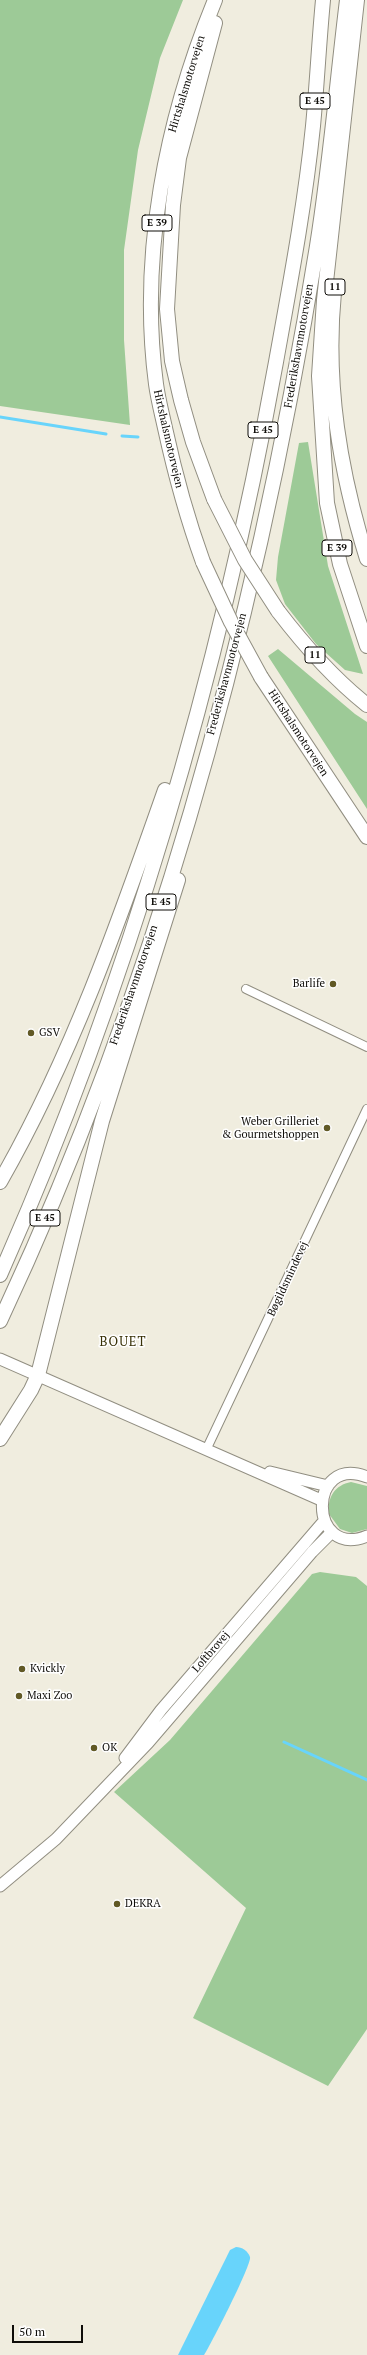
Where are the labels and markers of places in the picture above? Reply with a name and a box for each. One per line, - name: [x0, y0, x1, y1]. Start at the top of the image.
- place label: Barlife: [293, 977, 325, 991]
- marker: Barlife: [328, 979, 338, 989]
- place label: GSV: [39, 1026, 60, 1040]
- marker: GSV: [26, 1028, 36, 1038]
- place label: Weber Grilleriet & Gourmetshoppen: [222, 1115, 319, 1141]
- marker: Weber Grilleriet & Gourmetshoppen: [322, 1123, 332, 1133]
- place label: Kvickly: [30, 1662, 65, 1676]
- marker: Kvickly: [17, 1664, 27, 1674]
- place label: Maxi Zoo: [27, 1689, 72, 1703]
- marker: Maxi Zoo: [14, 1691, 24, 1701]
- place label: OK: [102, 1741, 117, 1755]
- marker: OK: [89, 1743, 99, 1753]
- place label: DEKRA: [125, 1897, 161, 1911]
- marker: DEKRA: [112, 1899, 122, 1909]

